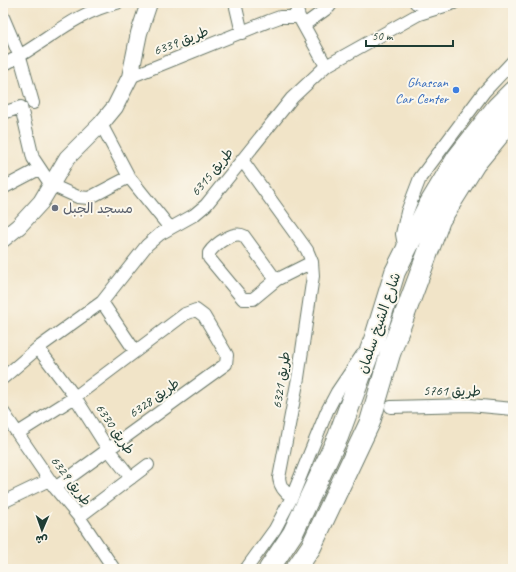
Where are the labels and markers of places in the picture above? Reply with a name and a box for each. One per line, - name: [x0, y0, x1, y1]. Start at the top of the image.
- place label: Ghassan Car Center: [395, 74, 450, 107]
- marker: Ghassan Car Center: [451, 85, 461, 95]
- place label: مسجد الجبل: [63, 200, 133, 217]
- marker: مسجد الجبل: [50, 203, 60, 213]

